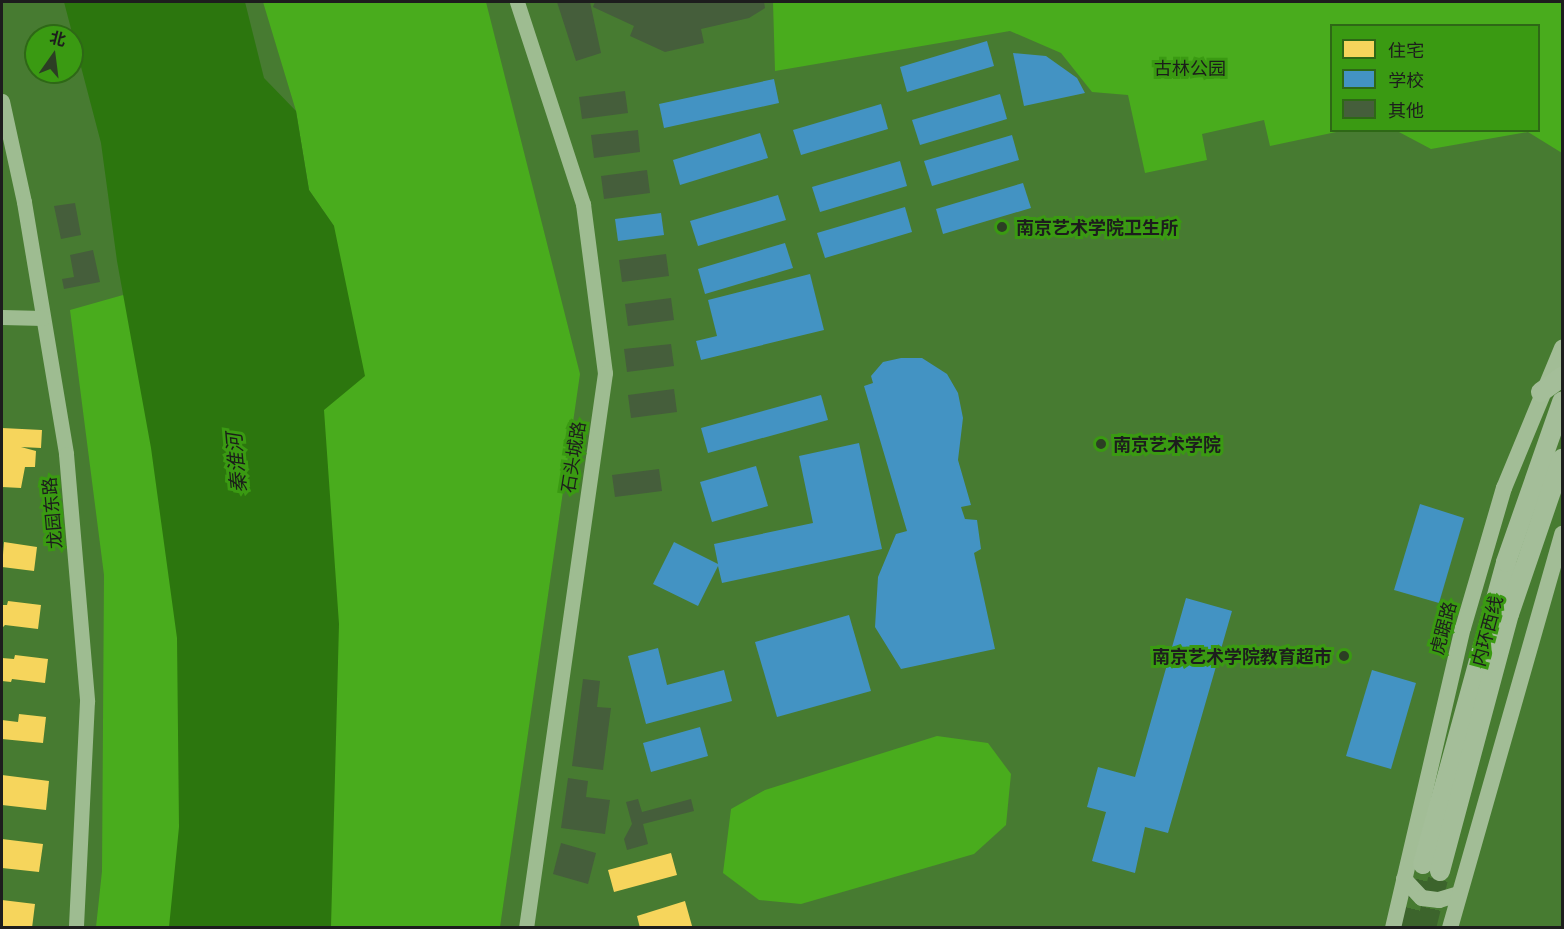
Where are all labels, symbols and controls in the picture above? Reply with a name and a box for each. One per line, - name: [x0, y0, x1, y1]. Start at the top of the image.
- north arrow: [24, 24, 84, 84]
- legend: [1330, 24, 1540, 132]
- text: 北: [47, 26, 68, 51]
- text: 住宅: [1388, 38, 1424, 62]
- park label: 古林公园: [1154, 57, 1226, 79]
- text: 学校: [1388, 68, 1424, 92]
- text: 其他: [1388, 98, 1424, 122]
- place label: 南京艺术学院卫生所: [1016, 216, 1178, 238]
- marker: 南京艺术学院卫生所: [993, 218, 1011, 236]
- street label: 石头城路: [557, 420, 589, 494]
- water label: 秦淮河: [221, 432, 251, 494]
- place label: 南京艺术学院: [1113, 433, 1221, 455]
- marker: 南京艺术学院: [1094, 437, 1108, 451]
- street label: 龙园东路: [38, 476, 66, 550]
- street label: 内环西线: [1467, 593, 1507, 669]
- street label: 虎踞路: [1426, 599, 1460, 657]
- place label: 南京艺术学院教育超市: [1152, 645, 1332, 667]
- marker: 南京艺术学院教育超市: [1337, 649, 1351, 663]

